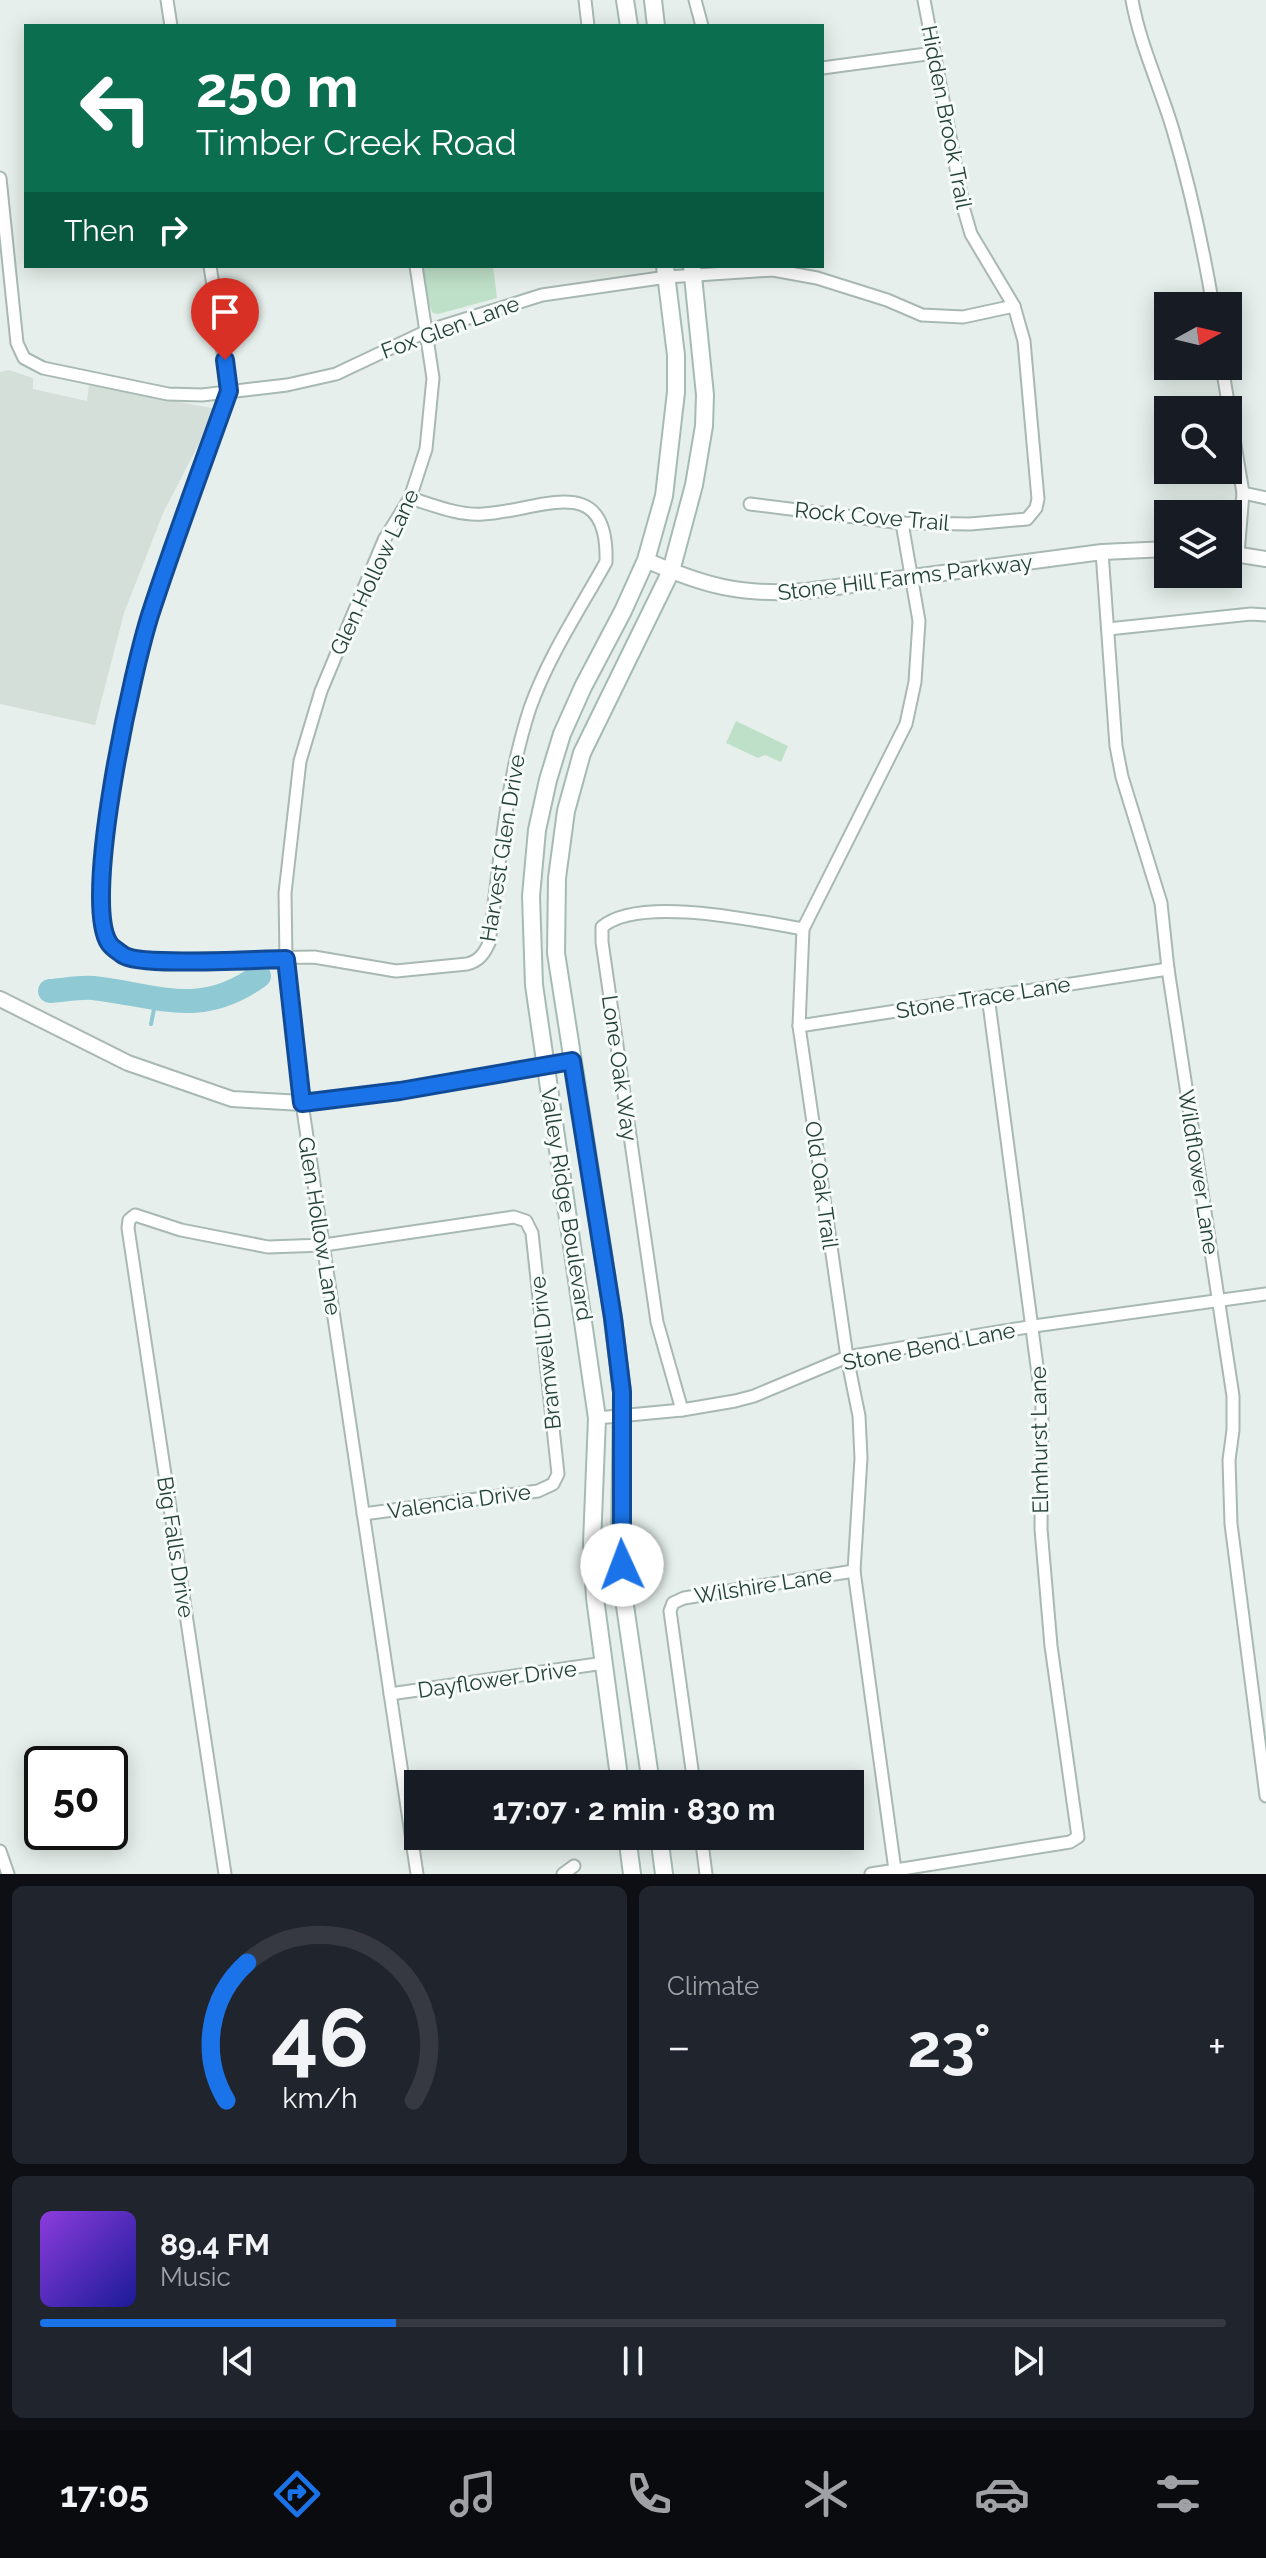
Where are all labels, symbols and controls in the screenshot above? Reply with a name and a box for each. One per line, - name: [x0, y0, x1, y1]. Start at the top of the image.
- street label: Hidden Brook Trail: [916, 23, 978, 211]
- text: 250 m: [196, 54, 359, 120]
- icon: left: [64, 56, 168, 160]
- text: Timber Creek Road: [196, 121, 517, 163]
- icon: right: [151, 208, 195, 252]
- text: Then: [64, 213, 135, 248]
- pin: [191, 278, 259, 360]
- icon: arrive: [203, 290, 247, 334]
- street label: Fox Glen Lane: [377, 290, 523, 364]
- north arrow: [1154, 292, 1242, 380]
- map controls: [1154, 292, 1242, 588]
- button: search: [1154, 396, 1242, 484]
- street label: Glen Hollow Lane: [324, 485, 424, 659]
- street label: Rock Cove Trail: [793, 496, 951, 536]
- button: layers: [1154, 500, 1242, 588]
- street label: Stone Hill Farms Parkway: [776, 548, 1034, 606]
- street label: Harvest Glen Drive: [474, 752, 530, 944]
- street label: Stone Trace Lane: [894, 970, 1072, 1024]
- street label: Lone Oak Way: [597, 993, 643, 1143]
- street label: Valley Ridge Boulevard: [536, 1085, 598, 1323]
- street label: Wildflower Lane: [1173, 1088, 1225, 1256]
- street label: Old Oak Trail: [800, 1119, 844, 1251]
- street label: Glen Hollow Lane: [293, 1135, 347, 1317]
- street label: Bramwell Drive: [524, 1275, 566, 1431]
- street label: Stone Bend Lane: [841, 1317, 1017, 1375]
- street label: Elmhurst Lane: [1025, 1366, 1053, 1514]
- street label: Big Falls Drive: [152, 1474, 200, 1620]
- street label: Valencia Drive: [386, 1478, 532, 1524]
- position arrow: [580, 1523, 664, 1607]
- street label: Wilshire Lane: [693, 1561, 834, 1609]
- street label: Dayflower Drive: [416, 1655, 578, 1703]
- speed limit sign: 50: [24, 1746, 128, 1850]
- text: 17:07 · 2 min · 830 m: [493, 1792, 775, 1827]
- text: Climate: [667, 1971, 759, 2001]
- text: 46: [271, 1989, 368, 2086]
- text: 23°: [907, 2011, 991, 2081]
- text: −: [667, 2021, 691, 2072]
- text: +: [1208, 2021, 1226, 2072]
- text: km/h: [282, 2081, 357, 2115]
- text: 89.4 FM: [160, 2227, 270, 2262]
- text: Music: [160, 2262, 231, 2292]
- icon: previous: [216, 2339, 260, 2383]
- icon: pause: [611, 2339, 655, 2383]
- icon: next: [1006, 2339, 1050, 2383]
- icon: directions: [269, 2466, 325, 2522]
- icon: music: [445, 2466, 501, 2522]
- icon: phone: [621, 2466, 677, 2522]
- icon: climate: [798, 2466, 854, 2522]
- icon: car: [974, 2466, 1030, 2522]
- icon: filters: [1150, 2466, 1206, 2522]
- text: 17:05: [60, 2473, 149, 2515]

